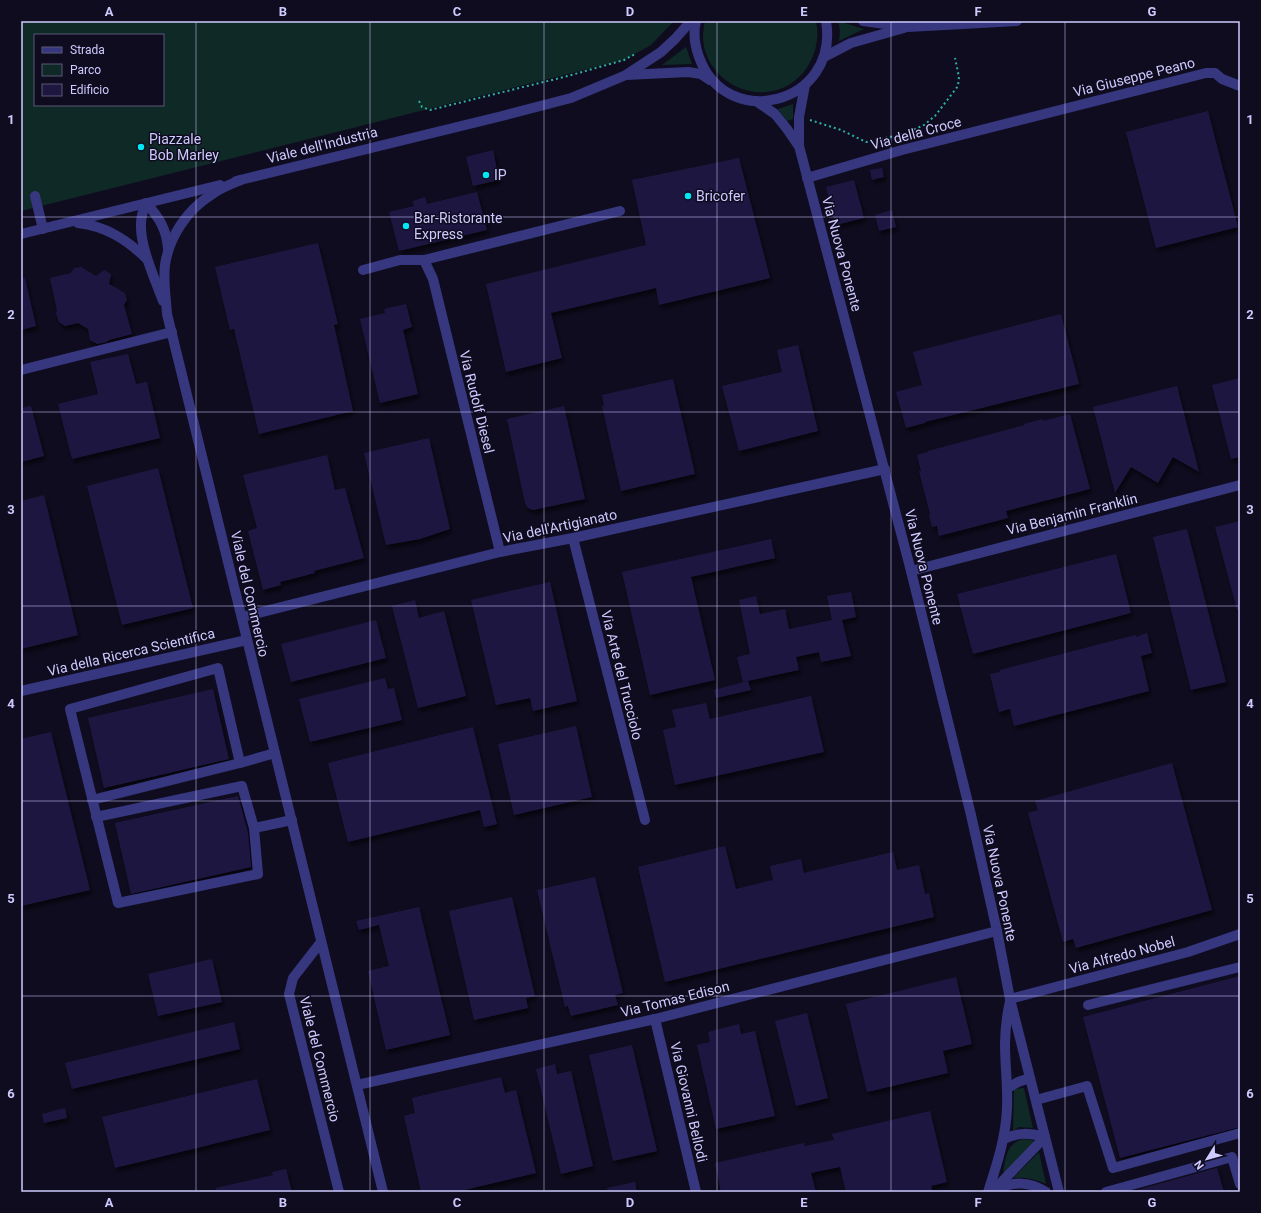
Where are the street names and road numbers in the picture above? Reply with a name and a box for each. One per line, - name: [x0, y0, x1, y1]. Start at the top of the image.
- street label: Via Giuseppe Peano: [1071, 54, 1197, 100]
- street label: Via della Croce: [869, 113, 963, 153]
- street label: Viale dell'Industria: [265, 124, 379, 166]
- street label: Via Nuova Ponente: [819, 195, 865, 313]
- street label: Via Rudolf Diesel: [456, 349, 498, 455]
- street label: Via Benjamin Franklin: [1005, 490, 1139, 538]
- street label: Via dell'Artigianato: [502, 506, 618, 546]
- street label: Via Nuova Ponente: [902, 508, 946, 626]
- street label: Viale del Commercio: [228, 529, 272, 659]
- street label: Via Arte del Trucciolo: [598, 609, 646, 741]
- street label: Via della Ricerca Scientifica: [46, 625, 216, 679]
- street label: Via Nuova Ponente: [980, 823, 1020, 943]
- street label: Via Alfredo Nobel: [1067, 933, 1177, 977]
- street label: Via Tomas Edison: [619, 978, 731, 1020]
- street label: Viale del Commercio: [297, 995, 343, 1123]
- street label: Via Giovanni Bellodi: [667, 1040, 711, 1164]

